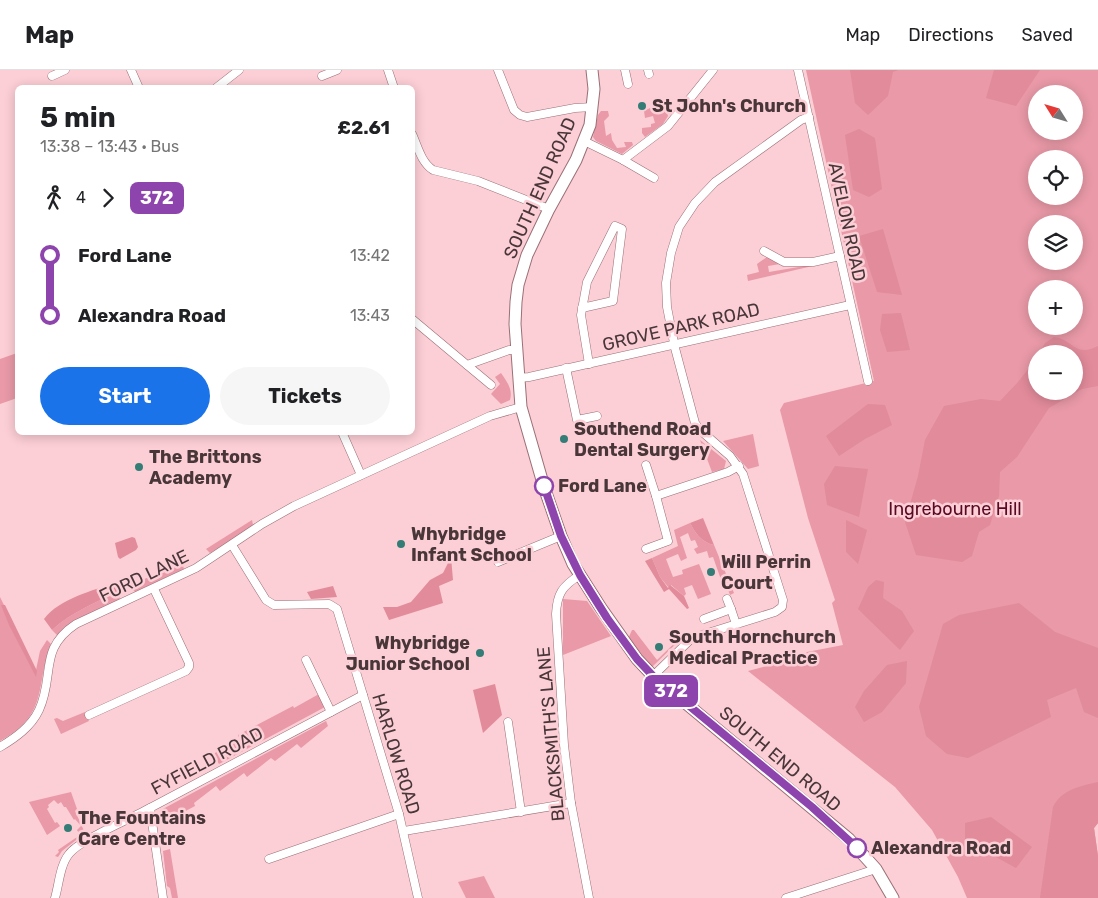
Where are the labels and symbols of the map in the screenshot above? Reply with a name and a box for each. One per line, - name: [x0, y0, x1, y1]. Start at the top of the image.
- north arrow: [1028, 85, 1082, 140]
- place label: St John's Church: [652, 95, 806, 117]
- marker: St John's Church: [636, 100, 648, 112]
- street label: SOUTH END ROAD: [499, 114, 581, 262]
- street label: AVELON ROAD: [824, 160, 870, 284]
- street label: GROVE PARK ROAD: [600, 298, 762, 356]
- place label: Southend Road Dental Surgery: [574, 418, 711, 461]
- marker: Southend Road Dental Surgery: [558, 433, 570, 445]
- place label: The Brittons Academy: [149, 446, 262, 489]
- marker: The Brittons Academy: [133, 461, 145, 473]
- place label: Ford Lane: [558, 475, 647, 497]
- marker: Ford Lane: [534, 476, 554, 496]
- park label: Ingrebourne Hill: [888, 498, 1022, 520]
- place label: Whybridge Infant School: [411, 523, 532, 566]
- marker: Whybridge Infant School: [395, 538, 407, 550]
- street label: FORD LANE: [96, 545, 192, 607]
- place label: Will Perrin Court: [721, 551, 811, 594]
- marker: Will Perrin Court: [705, 566, 717, 578]
- place label: South Hornchurch Medical Practice: [669, 626, 836, 669]
- place label: Whybridge Junior School: [346, 632, 470, 675]
- marker: South Hornchurch Medical Practice: [653, 641, 665, 653]
- street label: BLACKSMITH'S LANE: [532, 646, 570, 822]
- marker: Whybridge Junior School: [474, 647, 486, 659]
- line badge: 372: [642, 675, 700, 707]
- street label: HARLOW ROAD: [367, 691, 425, 817]
- street label: SOUTH END ROAD: [715, 702, 845, 816]
- street label: FYFIELD ROAD: [147, 722, 267, 800]
- place label: The Fountains Care Centre: [78, 807, 206, 850]
- marker: The Fountains Care Centre: [62, 822, 74, 834]
- place label: Alexandra Road: [871, 837, 1011, 859]
- marker: Alexandra Road: [847, 838, 867, 858]

